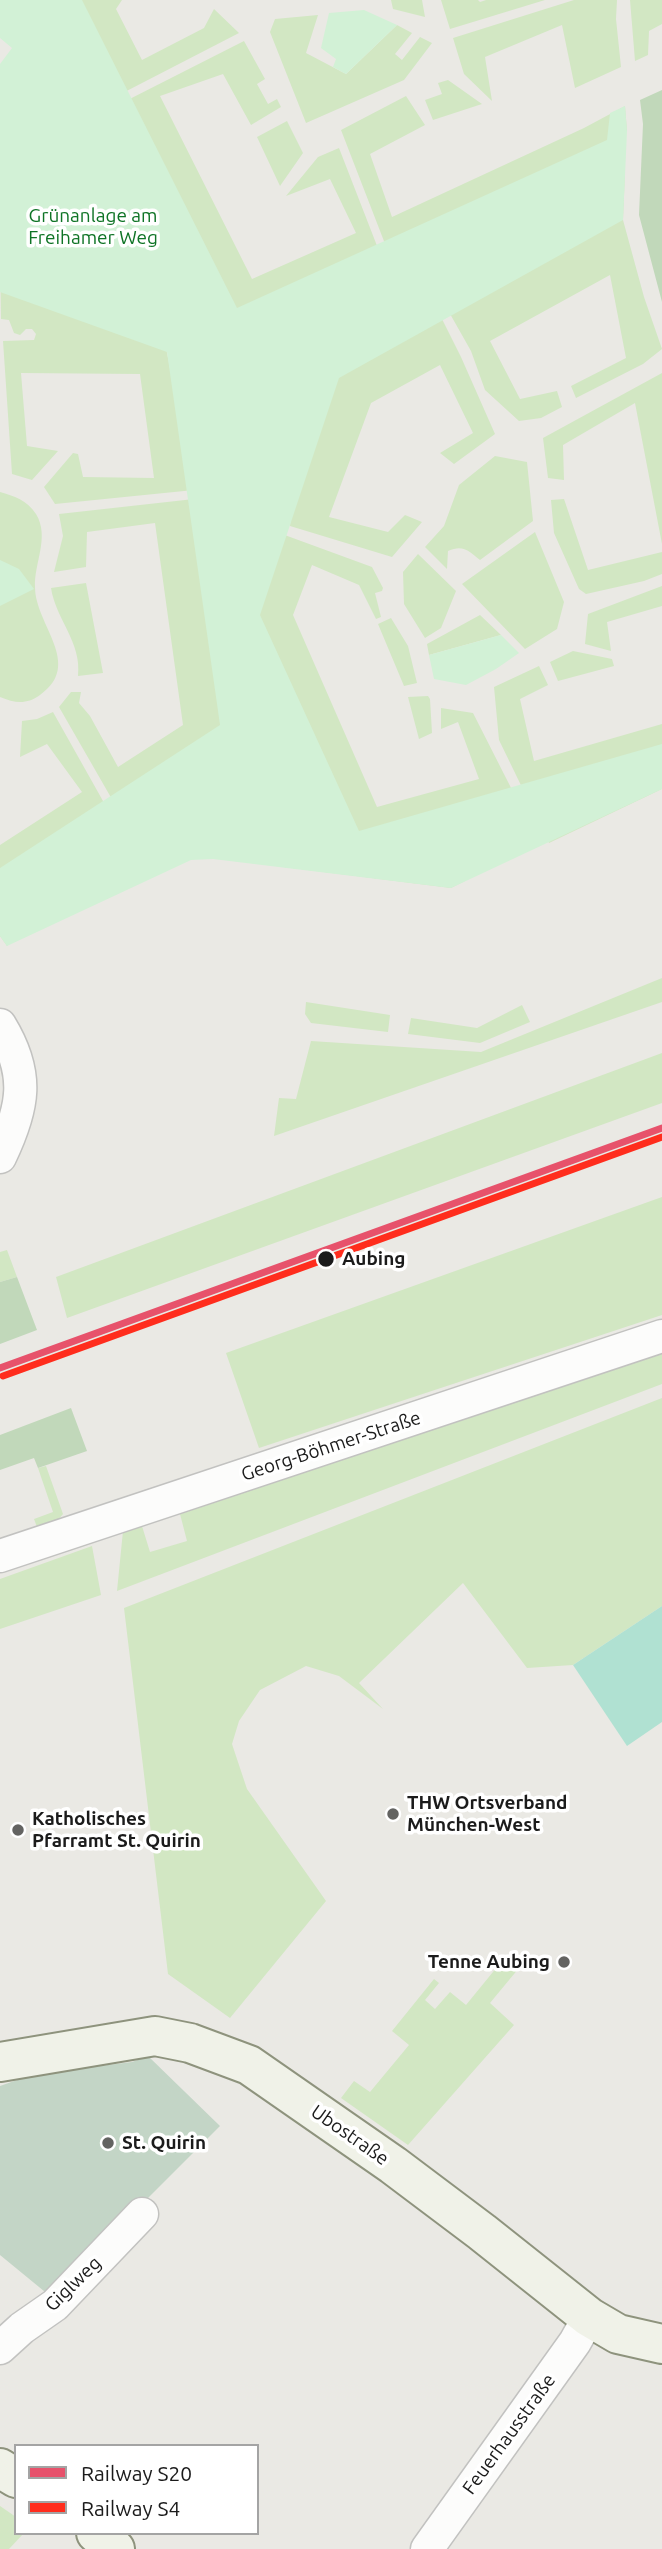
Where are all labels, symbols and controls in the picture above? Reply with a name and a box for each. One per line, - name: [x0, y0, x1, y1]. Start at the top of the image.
- park label: Grünanlage am Freihamer Weg: [28, 205, 158, 249]
- place label: Aubing: [342, 1248, 405, 1270]
- marker: Aubing: [316, 1249, 336, 1269]
- street label: Georg-Böhmer-Straße: [238, 1406, 424, 1486]
- place label: THW Ortsverband München-West: [407, 1792, 567, 1836]
- marker: THW Ortsverband München-West: [385, 1806, 401, 1822]
- place label: Katholisches Pfarramt St. Quirin: [32, 1808, 201, 1852]
- marker: Katholisches Pfarramt St. Quirin: [10, 1822, 26, 1838]
- place label: Tenne Aubing: [428, 1951, 550, 1973]
- marker: Tenne Aubing: [556, 1954, 572, 1970]
- street label: Ubostraße: [307, 2100, 393, 2170]
- place label: St. Quirin: [122, 2132, 206, 2154]
- marker: St. Quirin: [100, 2135, 116, 2151]
- street label: Giglweg: [40, 2252, 106, 2316]
- street label: Feuerhausstraße: [458, 2369, 560, 2499]
- legend: [14, 2444, 259, 2535]
- text: Railway S20: [81, 2461, 192, 2485]
- text: Railway S4: [81, 2496, 180, 2520]

